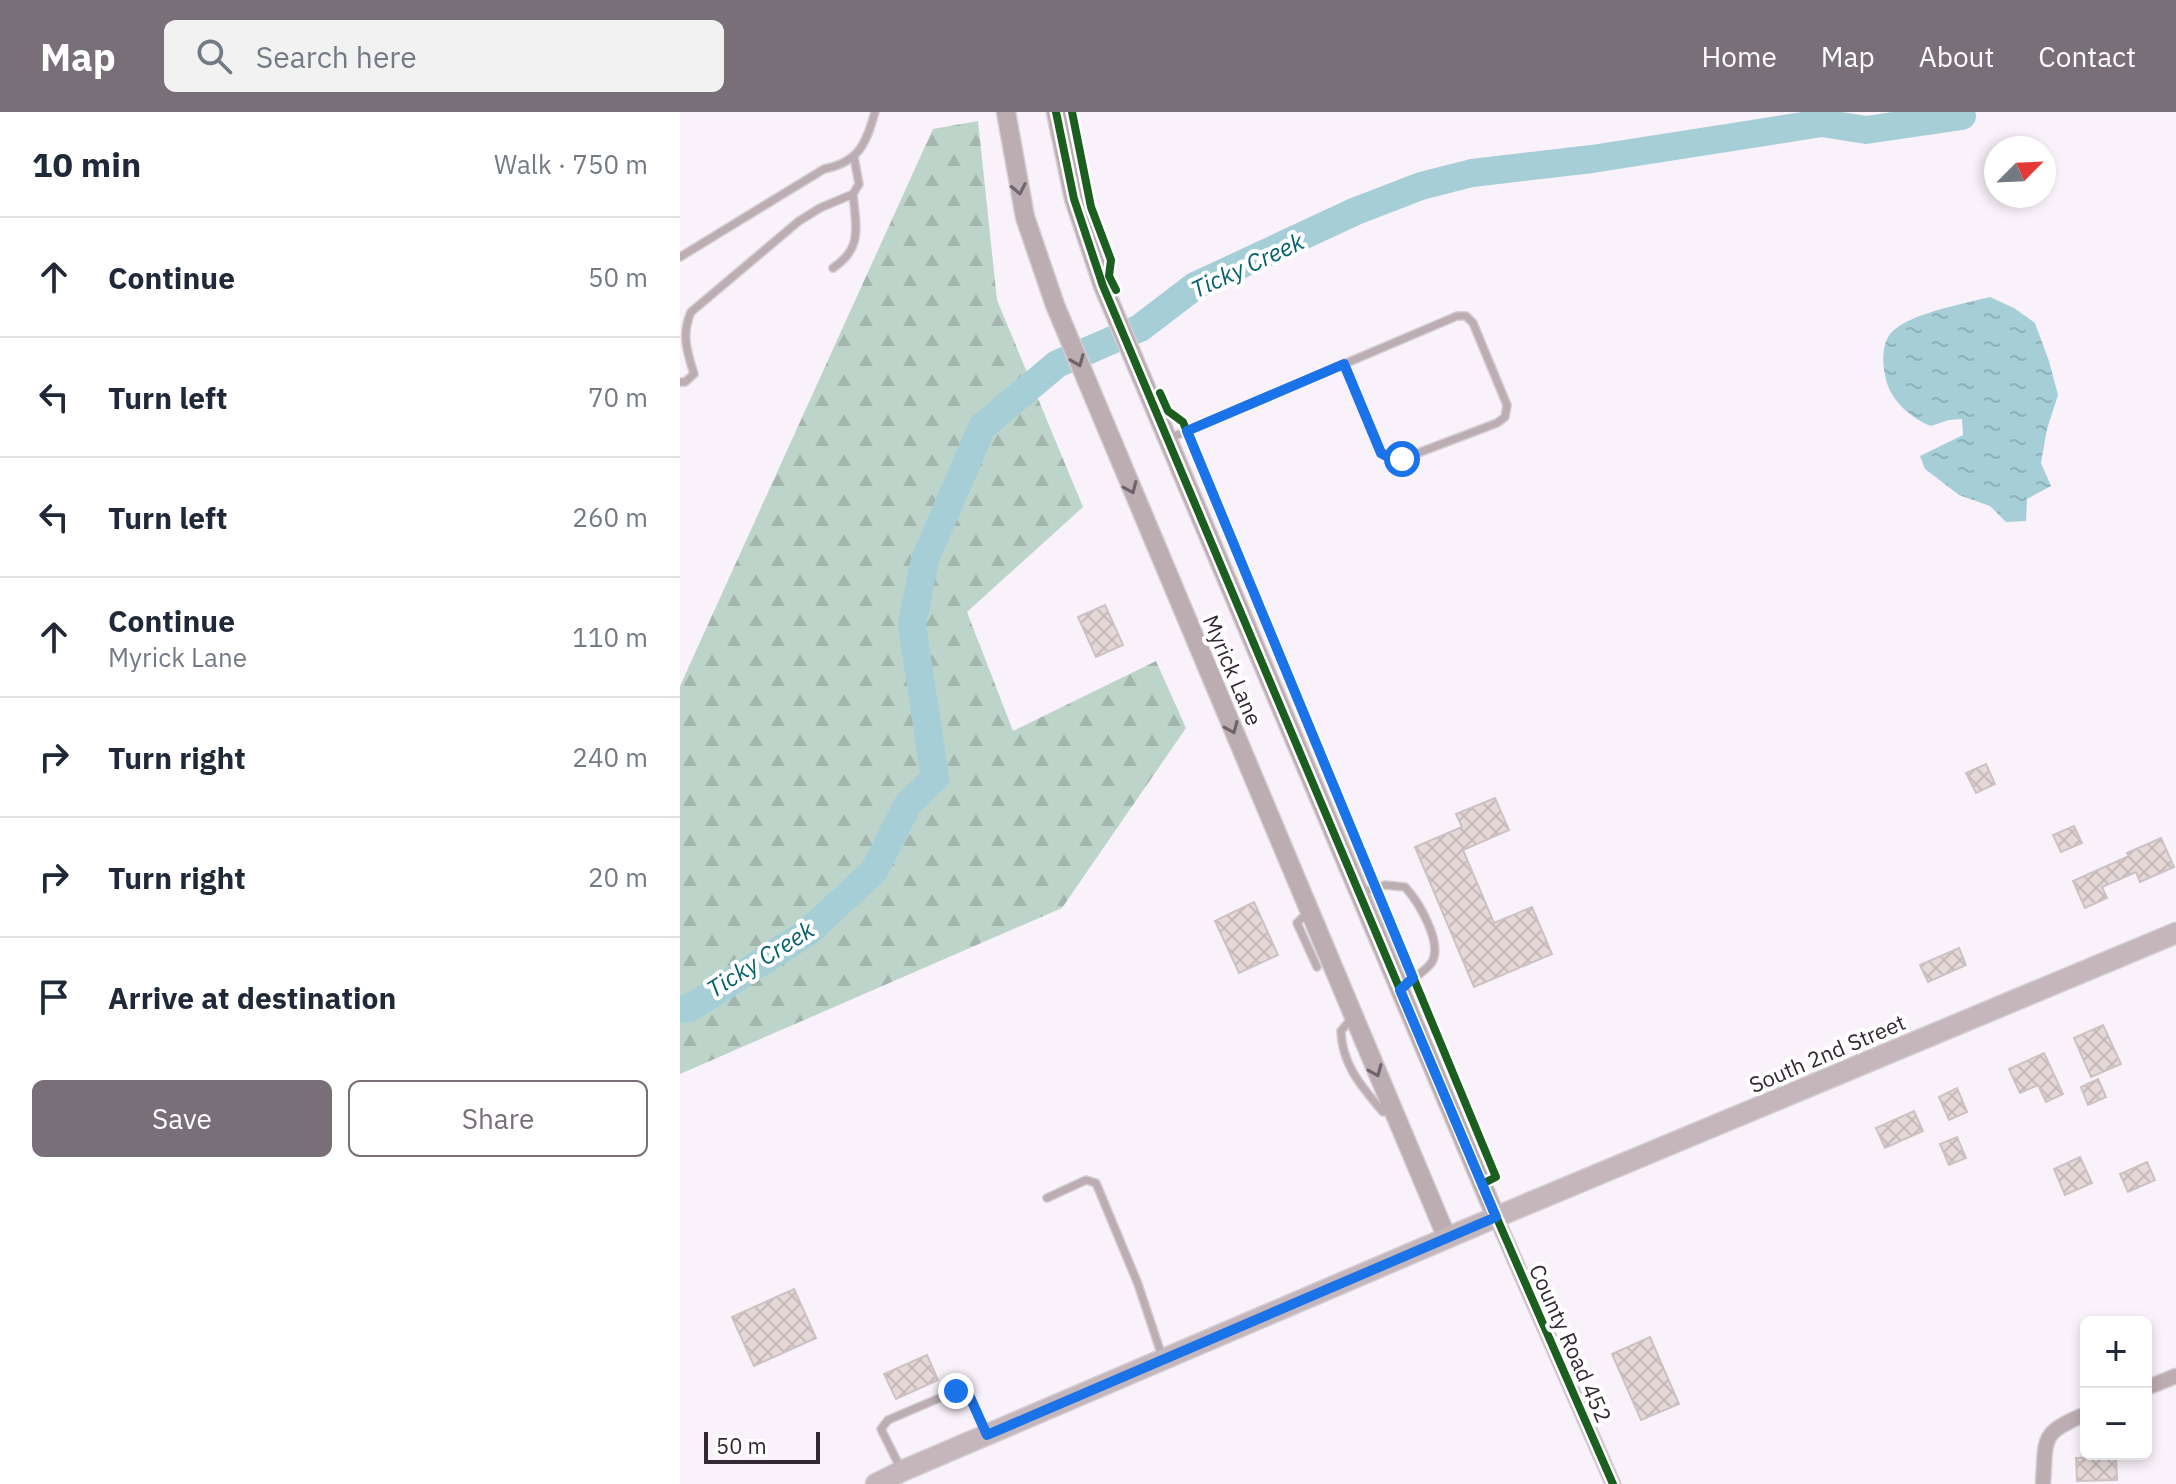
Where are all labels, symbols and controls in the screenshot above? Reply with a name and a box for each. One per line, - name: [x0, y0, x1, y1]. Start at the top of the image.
- search box: [164, 20, 724, 92]
- text: Map: [40, 32, 116, 81]
- icon: search: [192, 34, 236, 78]
- text: Search here: [256, 37, 417, 76]
- text: Home: [1701, 38, 1777, 75]
- text: Map: [1821, 38, 1875, 75]
- text: About: [1919, 38, 1994, 75]
- text: Contact: [2038, 38, 2136, 75]
- north arrow: [1984, 136, 2056, 208]
- text: 10 min: [32, 142, 141, 186]
- text: Walk · 750 m: [494, 147, 648, 181]
- one-way arrow: [1010, 182, 1027, 195]
- water label: Ticky Creek: [1185, 225, 1309, 305]
- icon: ahead: [32, 255, 76, 299]
- text: Continue: [108, 258, 235, 297]
- text: 50 m: [588, 260, 648, 294]
- one-way arrow: [1068, 353, 1084, 367]
- icon: left: [32, 375, 76, 419]
- text: Turn left: [108, 378, 227, 417]
- text: 70 m: [588, 380, 648, 414]
- route start: [1384, 441, 1420, 477]
- one-way arrow: [1121, 480, 1137, 494]
- icon: left: [32, 495, 76, 539]
- text: Turn left: [108, 498, 227, 537]
- text: 260 m: [572, 500, 648, 534]
- text: Continue: [108, 601, 235, 640]
- street label: Myrick Lane: [1197, 610, 1269, 730]
- icon: ahead: [32, 615, 76, 659]
- text: 110 m: [572, 620, 648, 654]
- text: Myrick Lane: [108, 640, 247, 674]
- one-way arrow: [1222, 720, 1238, 734]
- icon: right: [32, 735, 76, 779]
- text: Turn right: [108, 738, 246, 777]
- text: 240 m: [572, 740, 648, 774]
- icon: right: [32, 855, 76, 899]
- text: Turn right: [108, 858, 246, 897]
- text: 20 m: [588, 860, 648, 894]
- water label: Ticky Creek: [700, 913, 820, 1005]
- icon: arrive: [32, 975, 76, 1019]
- text: Arrive at destination: [108, 978, 396, 1017]
- street label: South 2nd Street: [1744, 1007, 1910, 1099]
- one-way arrow: [1367, 1063, 1383, 1077]
- button: Save: [32, 1080, 332, 1157]
- button: Share: [348, 1080, 648, 1157]
- street label: County Road 452: [1523, 1259, 1619, 1427]
- map controls: [2080, 1316, 2152, 1460]
- button: +: [2080, 1316, 2152, 1388]
- route end: [938, 1373, 974, 1409]
- button: −: [2080, 1388, 2152, 1460]
- scale bar: [704, 1428, 820, 1464]
- text: 50 m: [716, 1431, 767, 1460]

